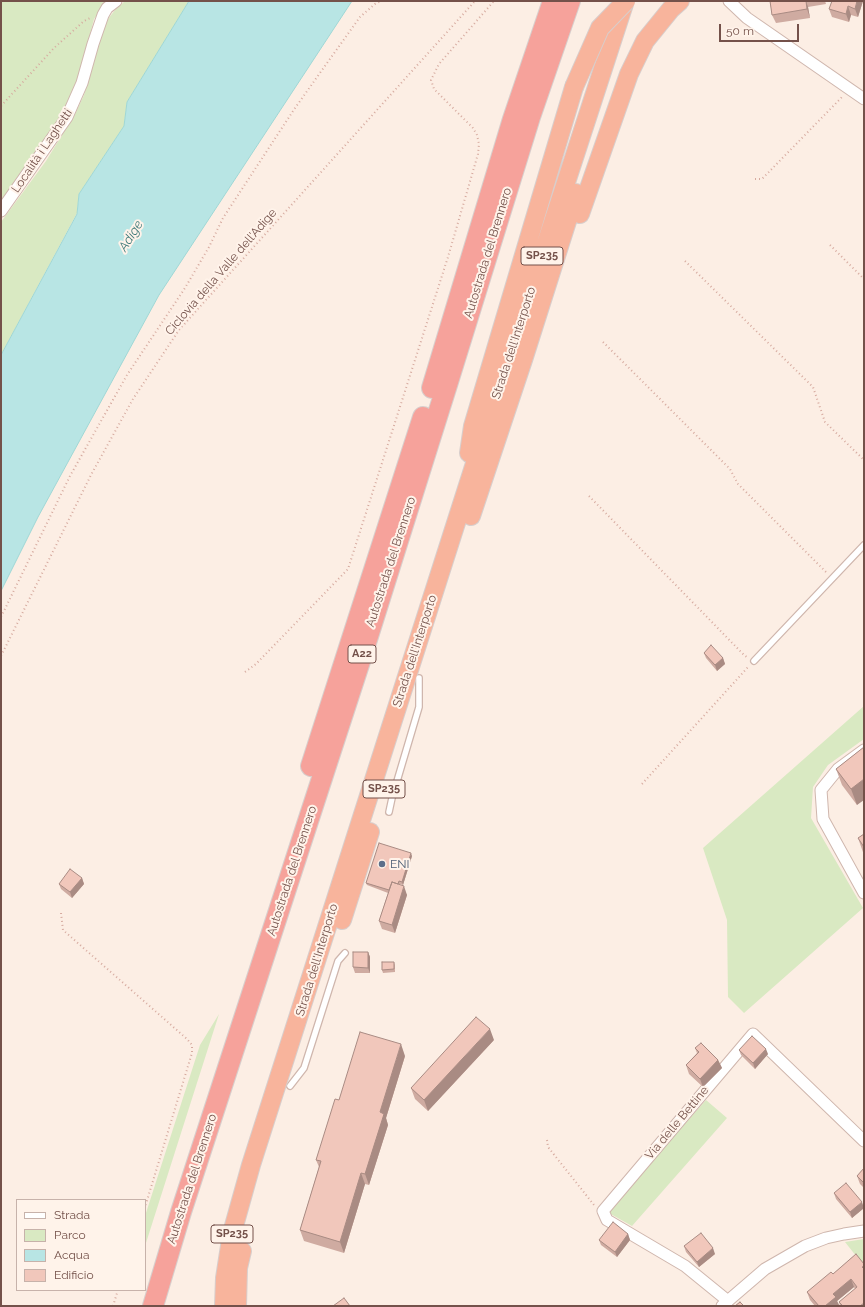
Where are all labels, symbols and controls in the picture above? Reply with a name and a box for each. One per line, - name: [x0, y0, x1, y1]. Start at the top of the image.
- scale bar: [721, 16, 801, 42]
- text: 50 m: [726, 24, 754, 38]
- street label: Località i Laghetti: [9, 106, 75, 196]
- street label: Autostrada del Brennero: [461, 186, 515, 320]
- street label: Ciclovia della Valle dell'Adige: [162, 206, 280, 338]
- water label: Adige: [116, 218, 146, 254]
- road number: SP235: [521, 247, 563, 265]
- street label: Strada dell'Interporto: [489, 285, 539, 401]
- street label: Autostrada del Brennero: [363, 495, 419, 629]
- street label: Strada dell'Interporto: [390, 593, 440, 709]
- road number: A22: [348, 645, 376, 663]
- road number: SP235: [363, 780, 405, 798]
- street label: Autostrada del Brennero: [264, 804, 320, 938]
- place label: ENI: [390, 857, 410, 871]
- marker: ENI: [377, 859, 387, 869]
- street label: Strada dell'Interporto: [293, 902, 341, 1018]
- street label: Via delle Bettine: [642, 1083, 712, 1163]
- street label: Autostrada del Brennero: [164, 1112, 220, 1246]
- legend: [16, 1199, 146, 1291]
- text: Strada: [54, 1208, 90, 1222]
- road number: SP235: [211, 1225, 253, 1243]
- text: Parco: [54, 1228, 86, 1242]
- text: Acqua: [54, 1248, 90, 1262]
- text: Edificio: [54, 1268, 94, 1282]

